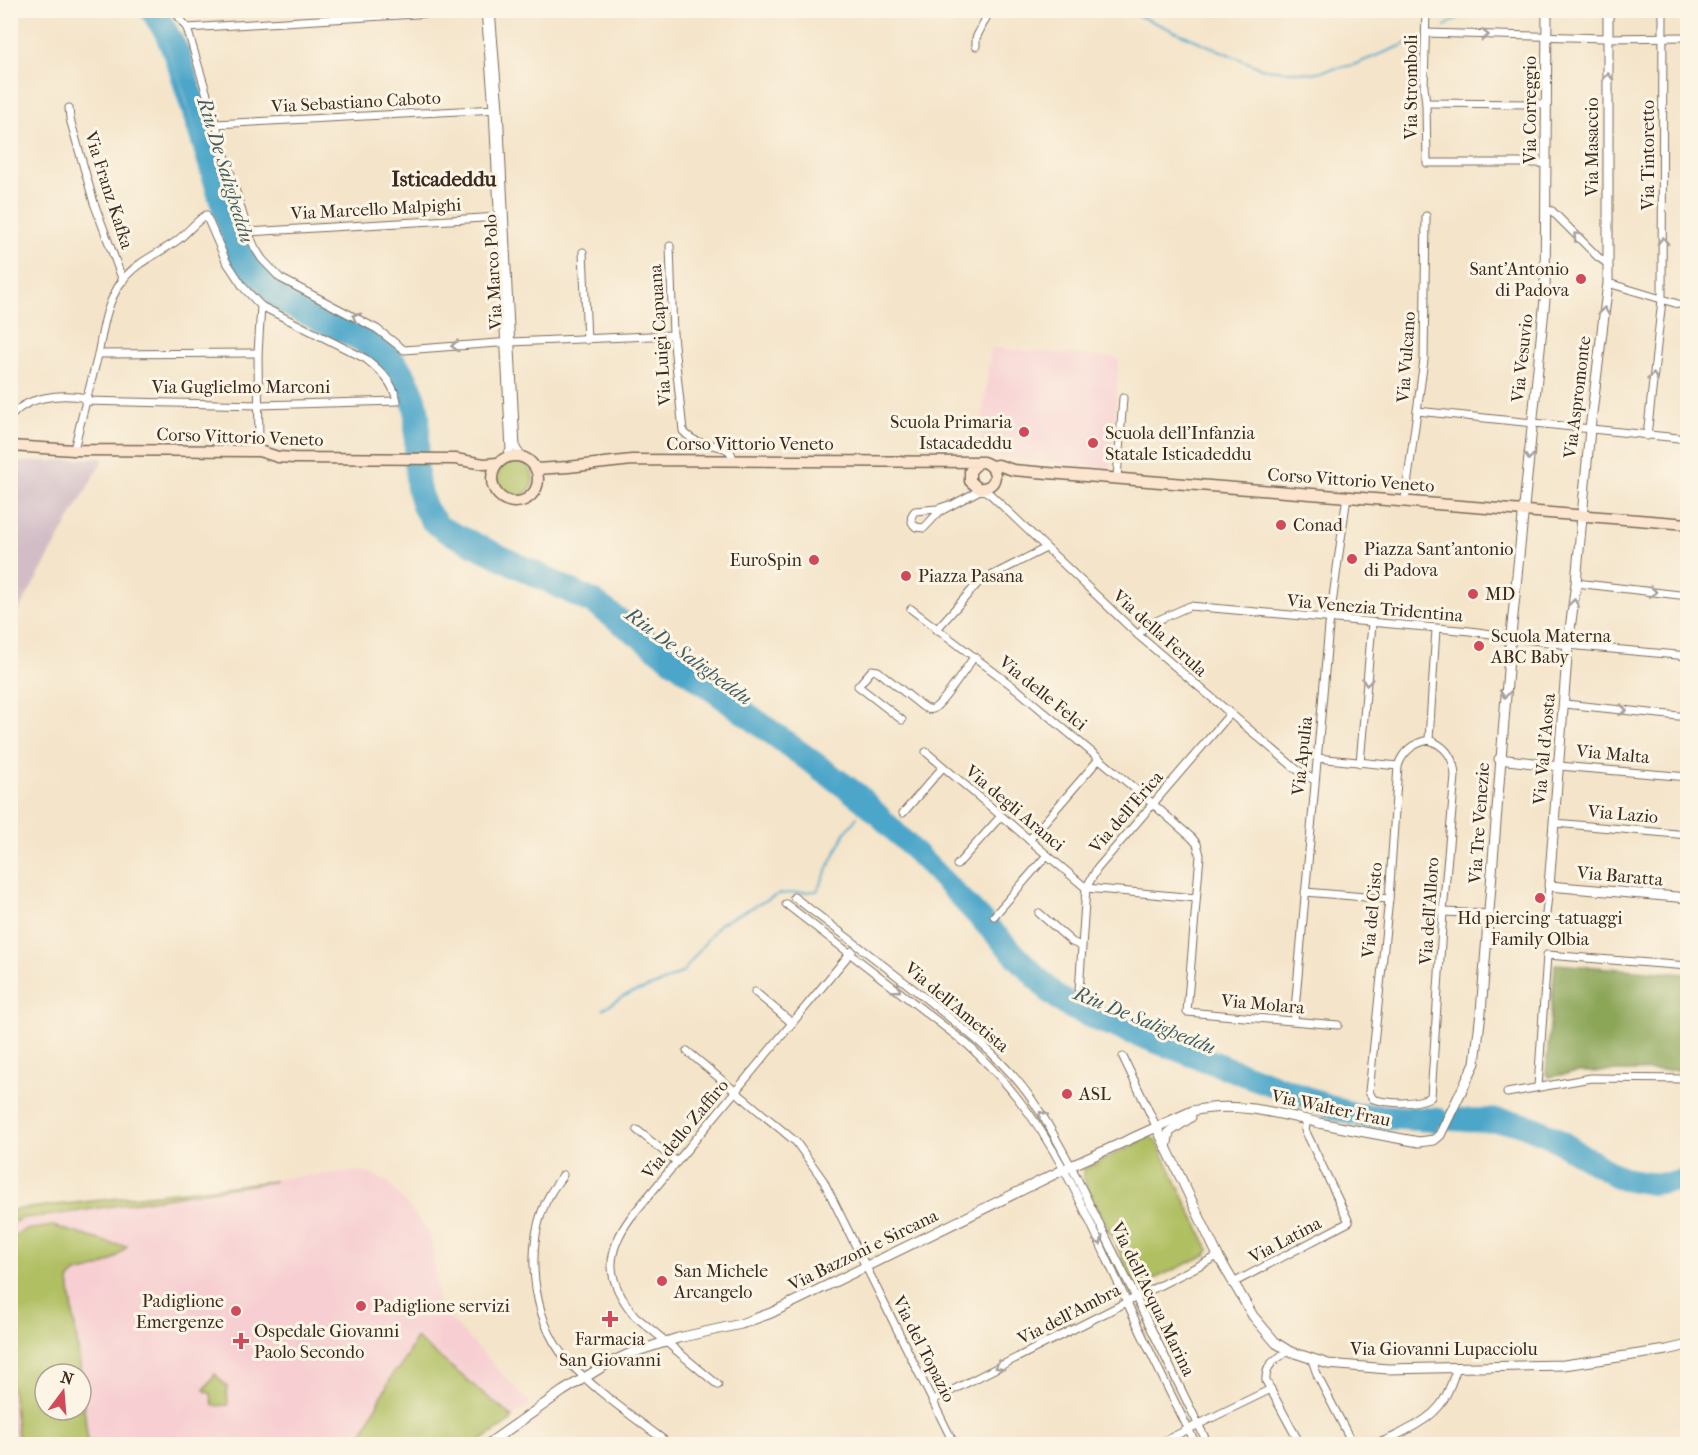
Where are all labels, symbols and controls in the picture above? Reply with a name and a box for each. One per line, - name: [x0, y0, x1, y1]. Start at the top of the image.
- one-way arrow: [1480, 28, 1489, 41]
- street label: Via Stromboli: [1401, 34, 1422, 141]
- street label: Via Correggio: [1520, 56, 1541, 165]
- one-way arrow: [1602, 73, 1614, 82]
- street label: Via Sebastiano Caboto: [270, 88, 441, 117]
- water label: Riu De Saligheddu: [192, 93, 259, 246]
- street label: Via Masaccio: [1582, 97, 1603, 198]
- street label: Via Tintoretto: [1638, 100, 1659, 211]
- street label: Via Franz Kafka: [79, 128, 138, 252]
- district label: Isticadeddu: [392, 167, 497, 191]
- street label: Via Marcello Malpighi: [289, 195, 463, 225]
- street label: Via Marco Polo: [480, 214, 507, 331]
- one-way arrow: [1574, 233, 1585, 244]
- one-way arrow: [1657, 237, 1669, 246]
- place label: Sant'Antonio di Padova: [1469, 259, 1570, 301]
- street label: Via Luigi Capuana: [645, 263, 676, 407]
- marker: Sant'Antonio di Padova: [1574, 272, 1588, 286]
- one-way arrow: [1598, 306, 1610, 315]
- street label: Via Vulcano: [1393, 311, 1420, 404]
- one-way arrow: [351, 313, 362, 325]
- street label: Via Vesuvio: [1507, 313, 1538, 404]
- street label: Via Aspromonte: [1559, 335, 1595, 461]
- one-way arrow: [450, 340, 459, 353]
- one-way arrow: [1647, 373, 1659, 382]
- street label: Via Guglielmo Marconi: [151, 377, 331, 398]
- place label: Scuola Primaria Istacadeddu: [890, 412, 1013, 454]
- place label: Scuola dell'Infanzia Statale Isticadeddu: [1105, 423, 1255, 465]
- street label: Corso Vittorio Veneto: [156, 424, 324, 451]
- marker: Scuola Primaria Istacadeddu: [1017, 425, 1031, 439]
- street label: Corso Vittorio Veneto: [666, 434, 834, 455]
- marker: Scuola dell'Infanzia Statale Isticadeddu: [1086, 436, 1100, 450]
- one-way arrow: [1523, 452, 1536, 461]
- street label: Corso Vittorio Veneto: [1267, 464, 1435, 497]
- place label: Conad: [1293, 515, 1343, 536]
- marker: Conad: [1274, 518, 1288, 532]
- place label: Piazza Sant'antonio di Padova: [1364, 539, 1513, 581]
- place label: EuroSpin: [729, 550, 803, 571]
- marker: Piazza Sant'antonio di Padova: [1345, 552, 1359, 566]
- marker: EuroSpin: [807, 553, 821, 567]
- place label: Piazza Pasana: [918, 566, 1024, 587]
- marker: Piazza Pasana: [899, 569, 913, 583]
- place label: MD: [1485, 584, 1515, 605]
- street label: Via della Ferula: [1107, 585, 1212, 682]
- one-way arrow: [1648, 585, 1657, 598]
- marker: MD: [1466, 587, 1480, 601]
- street label: Via Venezia Tridentina: [1285, 590, 1465, 627]
- one-way arrow: [1567, 599, 1579, 608]
- water label: Riu De Saligheddu: [619, 602, 756, 710]
- place label: Scuola Materna ABC Baby: [1490, 626, 1612, 668]
- marker: Scuola Materna ABC Baby: [1472, 639, 1486, 653]
- street label: Via delle Felci: [994, 651, 1091, 736]
- one-way arrow: [1361, 677, 1374, 686]
- one-way arrow: [1499, 689, 1512, 698]
- street label: Via Val d'Aosta: [1529, 692, 1560, 807]
- one-way arrow: [1619, 703, 1628, 716]
- street label: Via Apulia: [1288, 715, 1317, 798]
- street label: Via Malta: [1574, 741, 1651, 768]
- street label: Via degli Aranci: [960, 760, 1069, 856]
- street label: Via Tre Venezie: [1465, 762, 1494, 885]
- street label: Via dell'Erica: [1084, 767, 1168, 858]
- street label: Via Lazio: [1586, 801, 1659, 828]
- street label: Via dell'Alloro: [1415, 856, 1444, 967]
- street label: Via del Cisto: [1358, 861, 1387, 960]
- street label: Via Baratta: [1575, 862, 1665, 891]
- marker: Hd piercing -tatuaggi Family Olbia: [1533, 891, 1547, 905]
- place label: Hd piercing -tatuaggi Family Olbia: [1457, 908, 1623, 950]
- street label: Via dell'Ametista: [900, 957, 1014, 1057]
- water label: Riu De Saligheddu: [1069, 981, 1219, 1059]
- one-way arrow: [890, 982, 901, 993]
- street label: Via Molara: [1219, 990, 1306, 1019]
- street label: Via dello Zaffiro: [637, 1075, 733, 1184]
- place label: ASL: [1078, 1084, 1111, 1105]
- street label: Via Walter Frau: [1268, 1085, 1392, 1131]
- marker: ASL: [1060, 1087, 1074, 1101]
- one-way arrow: [1038, 1111, 1049, 1122]
- street label: Via Bazzoni e Sircana: [784, 1205, 942, 1296]
- street label: Via Latina: [1245, 1212, 1326, 1269]
- street label: Via dell'Acqua Marina: [1106, 1218, 1199, 1380]
- one-way arrow: [1091, 1235, 1103, 1246]
- place label: San Michele Arcangelo: [673, 1261, 768, 1303]
- marker: San Michele Arcangelo: [655, 1274, 669, 1288]
- street label: Via dell'Ambra: [1013, 1279, 1125, 1350]
- place label: Padiglione Emergenze: [136, 1291, 224, 1333]
- street label: Via del Topazio: [887, 1292, 959, 1406]
- place label: Padiglione servizi: [373, 1296, 510, 1317]
- marker: Padiglione servizi: [354, 1299, 368, 1313]
- marker: Padiglione Emergenze: [229, 1304, 243, 1318]
- marker: Farmacia San Giovanni: [603, 1312, 617, 1326]
- place label: Ospedale Giovanni Paolo Secondo: [254, 1321, 400, 1363]
- place label: Farmacia San Giovanni: [559, 1329, 662, 1371]
- marker: Ospedale Giovanni Paolo Secondo: [232, 1332, 250, 1350]
- street label: Via Giovanni Lupacciolu: [1349, 1339, 1538, 1360]
- one-way arrow: [995, 1359, 1006, 1370]
- north arrow: [33, 1362, 93, 1422]
- text: N: [59, 1367, 76, 1389]

